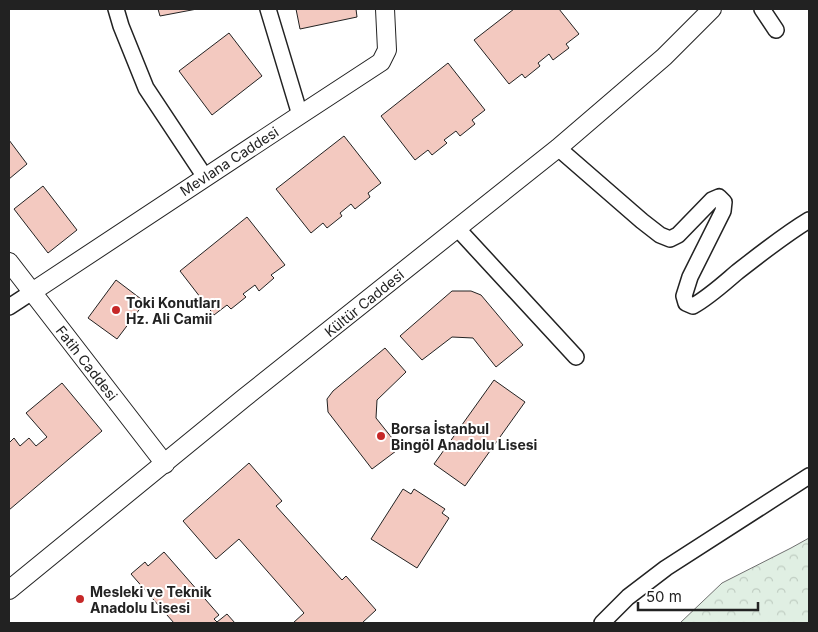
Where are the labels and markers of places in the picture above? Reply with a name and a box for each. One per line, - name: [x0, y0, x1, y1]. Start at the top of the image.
- place label: Toki Konutları Hz. Ali Camii: [126, 294, 220, 327]
- marker: Toki Konutları Hz. Ali Camii: [110, 304, 122, 316]
- place label: Borsa İstanbul Bingöl Anadolu Lisesi: [391, 419, 538, 453]
- marker: Borsa İstanbul Bingöl Anadolu Lisesi: [375, 430, 387, 442]
- place label: Mesleki ve Teknik Anadolu Lisesi: [90, 583, 213, 616]
- marker: Mesleki ve Teknik Anadolu Lisesi: [74, 593, 86, 605]

